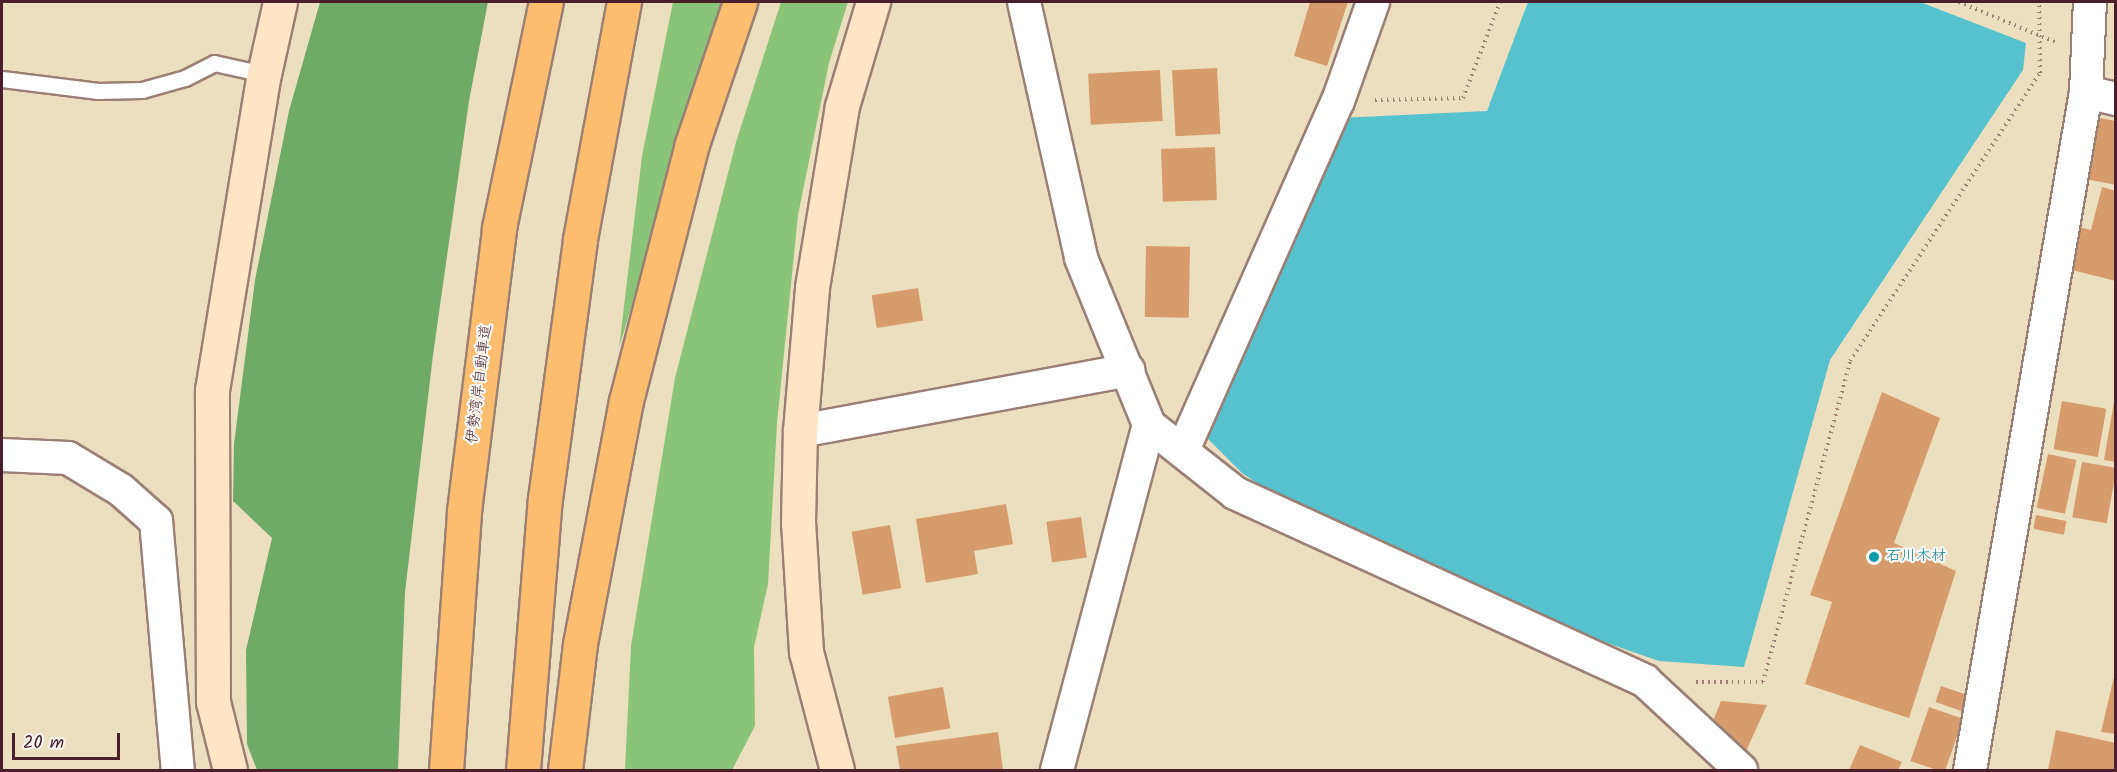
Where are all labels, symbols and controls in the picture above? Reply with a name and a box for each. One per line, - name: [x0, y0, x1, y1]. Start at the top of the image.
- street label: 伊勢湾岸自動車道: [464, 323, 496, 445]
- place label: 石川木材: [1886, 548, 1946, 566]
- marker: 石川木材: [1867, 550, 1881, 564]
- scale bar: [15, 721, 123, 759]
- text: 20 m: [23, 729, 64, 758]

